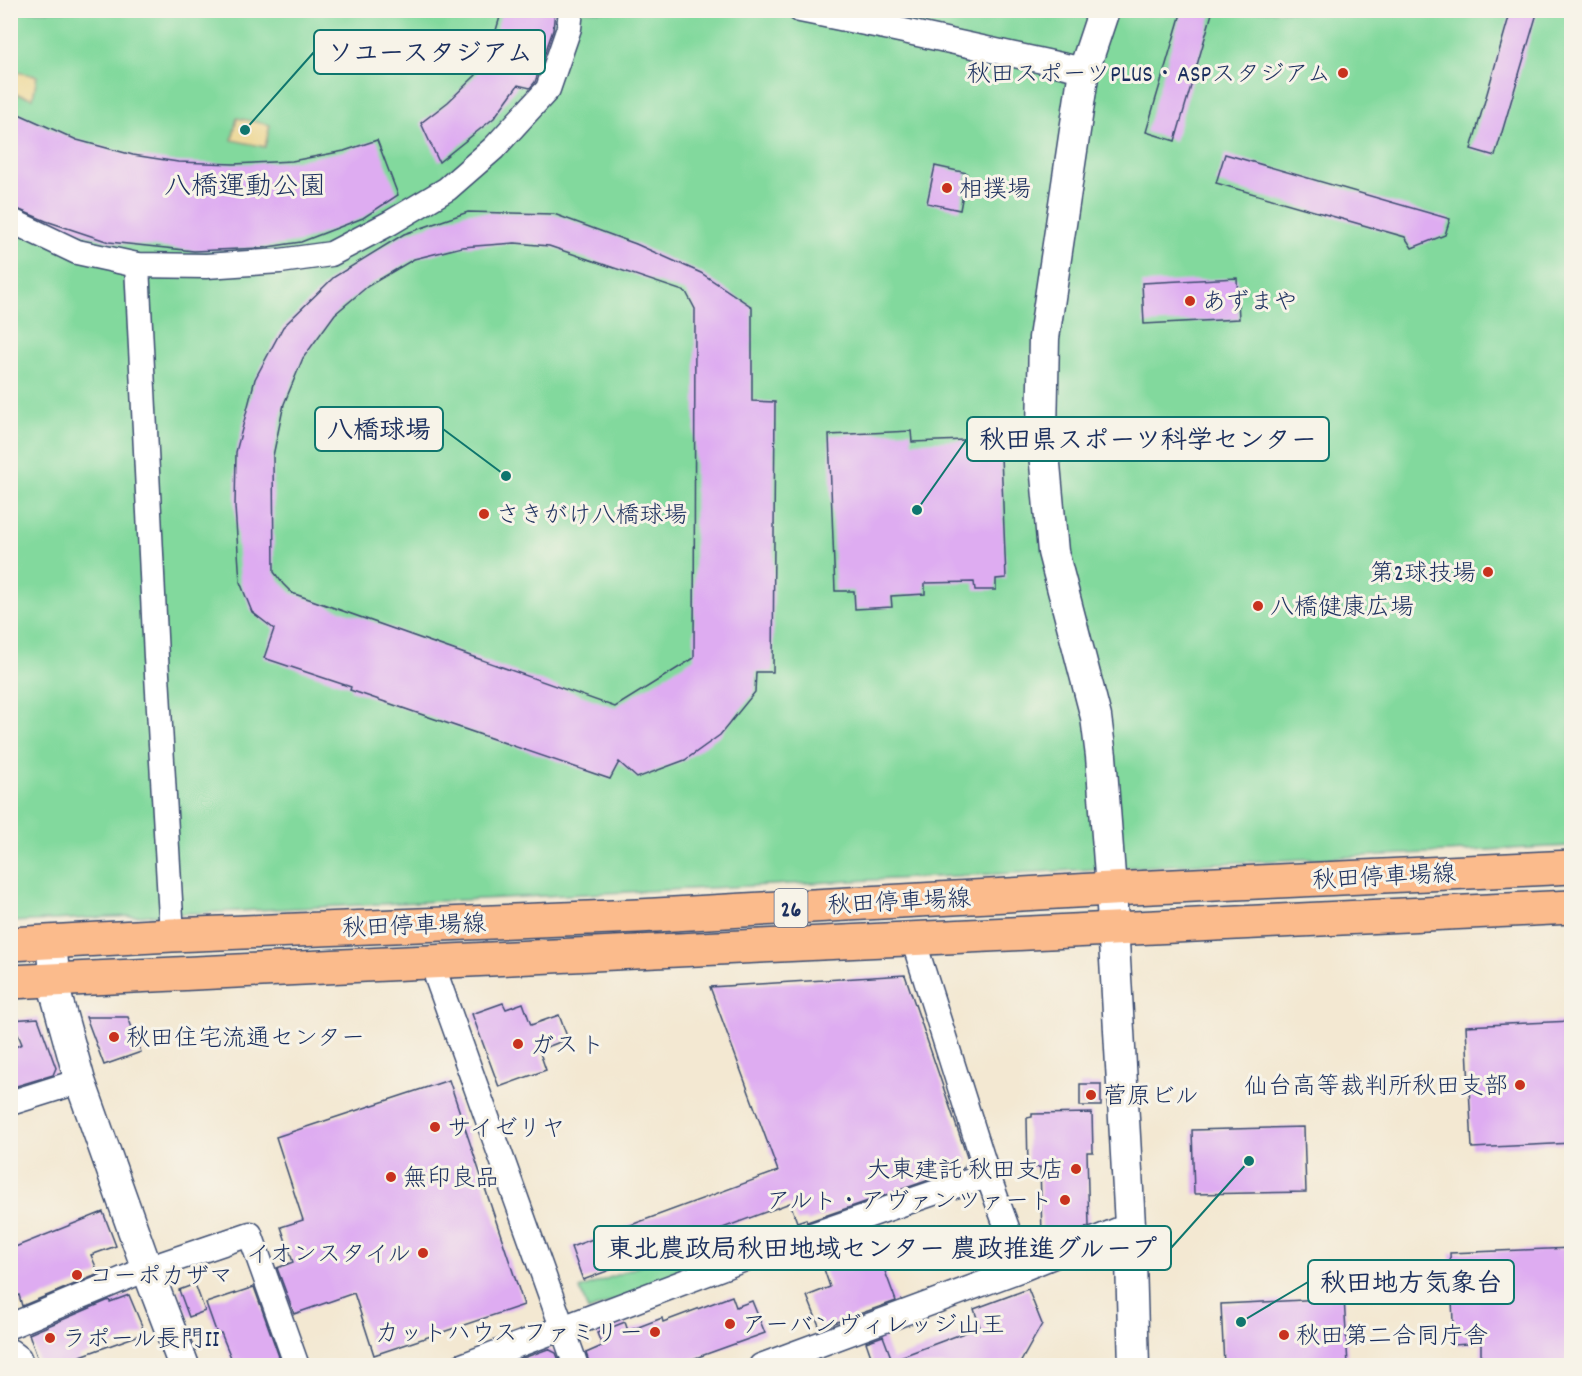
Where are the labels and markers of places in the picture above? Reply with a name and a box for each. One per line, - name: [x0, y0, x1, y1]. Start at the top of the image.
- callout: ソユースタジアム: [314, 30, 545, 74]
- place label: 秋田スポーツPLUS・ASPスタジアム: [967, 59, 1331, 93]
- marker: 秋田スポーツPLUS・ASPスタジアム: [1336, 66, 1350, 80]
- place label: 相撲場: [959, 174, 1031, 208]
- marker: 相撲場: [940, 181, 954, 195]
- place label: あずまや: [1202, 287, 1298, 321]
- marker: あずまや: [1183, 294, 1197, 308]
- callout: 八橋球場: [315, 407, 443, 451]
- callout: 秋田県スポーツ科学センター: [967, 417, 1329, 461]
- place label: さきがけ八橋球場: [496, 500, 688, 534]
- marker: さきがけ八橋球場: [477, 507, 491, 521]
- place label: 第2球技場: [1370, 558, 1476, 592]
- marker: 第2球技場: [1481, 565, 1495, 579]
- place label: 八橋健康広場: [1270, 592, 1414, 626]
- marker: 八橋健康広場: [1251, 599, 1265, 613]
- place label: 秋田住宅流通センター: [126, 1023, 365, 1057]
- marker: 秋田住宅流通センター: [107, 1030, 121, 1044]
- place label: ガスト: [530, 1030, 604, 1064]
- marker: ガスト: [511, 1037, 525, 1051]
- place label: 仙台高等裁判所秋田支部: [1244, 1071, 1508, 1105]
- marker: 仙台高等裁判所秋田支部: [1513, 1078, 1527, 1092]
- place label: 菅原ビル: [1103, 1081, 1199, 1115]
- marker: 菅原ビル: [1084, 1088, 1098, 1102]
- place label: サイゼリヤ: [447, 1113, 566, 1147]
- marker: サイゼリヤ: [428, 1120, 442, 1134]
- place label: 大東建託 秋田支店: [867, 1155, 1064, 1189]
- marker: 大東建託 秋田支店: [1069, 1162, 1083, 1176]
- place label: 無印良品: [403, 1163, 499, 1197]
- marker: 無印良品: [384, 1170, 398, 1184]
- place label: アルト・アヴァンツァート: [766, 1186, 1053, 1220]
- marker: アルト・アヴァンツァート: [1058, 1193, 1072, 1207]
- callout: 東北農政局秋田地域センター 農政推進グループ: [594, 1226, 1171, 1270]
- place label: イオンスタイル: [246, 1239, 411, 1273]
- marker: イオンスタイル: [416, 1246, 430, 1260]
- callout: 秋田地方気象台: [1308, 1260, 1514, 1304]
- place label: コーポカザマ: [89, 1261, 233, 1295]
- marker: コーポカザマ: [70, 1268, 84, 1282]
- place label: アーバンヴィレッジ山王: [742, 1310, 1005, 1344]
- marker: アーバンヴィレッジ山王: [723, 1317, 737, 1331]
- place label: カットハウス ファミリー: [375, 1318, 643, 1352]
- place label: 秋田第二合同庁舎: [1296, 1321, 1488, 1355]
- place label: ラポール長門II: [62, 1324, 220, 1358]
- marker: カットハウス ファミリー: [648, 1325, 662, 1339]
- marker: 秋田第二合同庁舎: [1277, 1328, 1291, 1342]
- marker: ラポール長門II: [43, 1331, 57, 1345]

